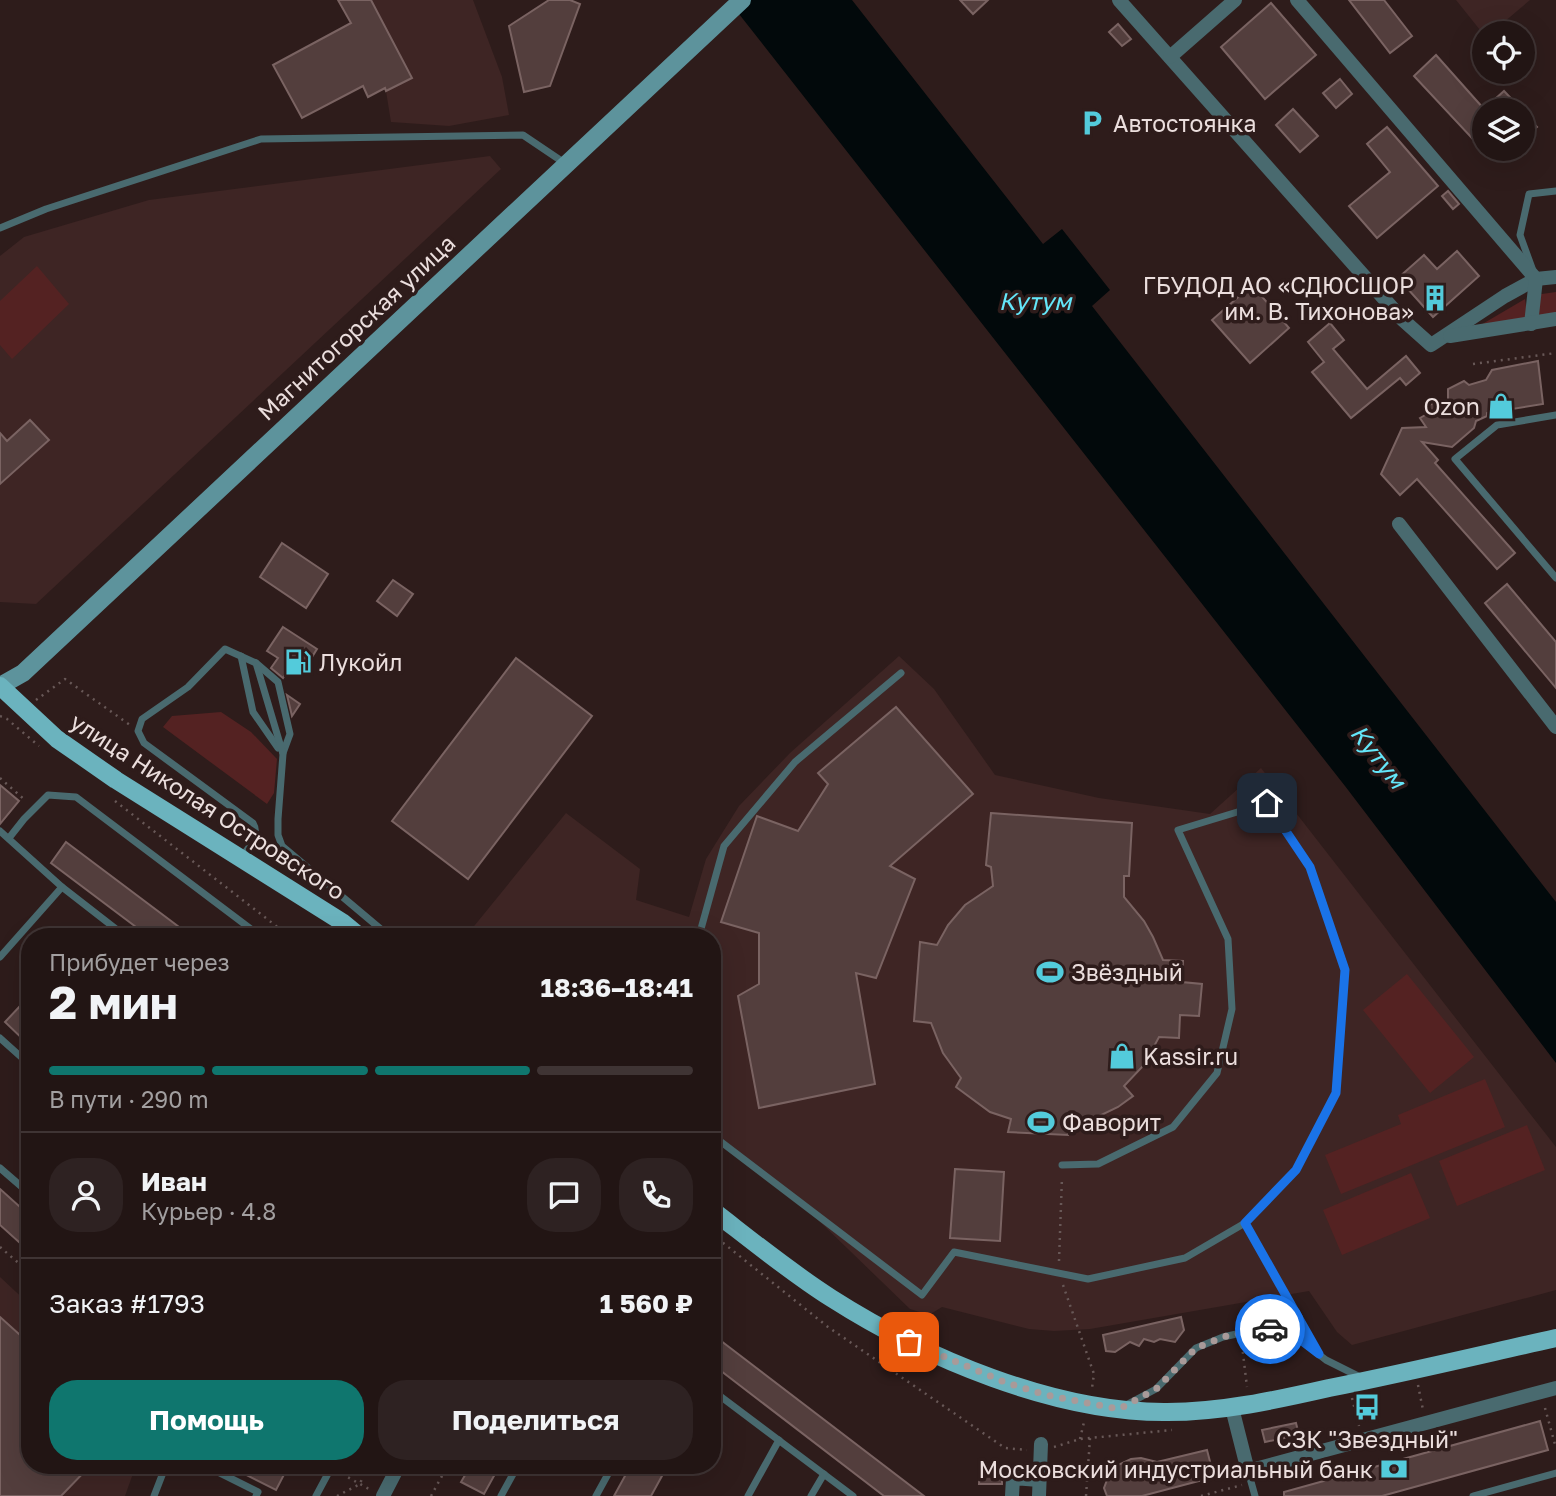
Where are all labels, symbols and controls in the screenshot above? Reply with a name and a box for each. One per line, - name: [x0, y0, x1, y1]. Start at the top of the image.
- map controls: [1472, 21, 1535, 161]
- button: locate: [1472, 21, 1535, 84]
- button: layers: [1472, 98, 1535, 161]
- parking icon: Автостоянка: [1077, 108, 1107, 138]
- place label: Автостоянка: [1113, 109, 1257, 137]
- street label: Магнитогорская улица: [252, 228, 460, 426]
- place label: ГБУДОД АО «СДЮСШОР им. В. Тихонова»: [1143, 271, 1414, 325]
- building icon: ГБУДОД АО «СДЮСШОР им. В. Тихонова»: [1420, 283, 1450, 313]
- water label: Кутум: [999, 286, 1073, 316]
- shop icon: Ozon: [1486, 391, 1516, 421]
- place label: Ozon: [1424, 392, 1480, 420]
- fuel station icon: Лукойл: [283, 647, 313, 677]
- place label: Лукойл: [319, 648, 402, 676]
- street label: улица Николая Островского: [66, 707, 350, 905]
- water label: Кутум: [1344, 718, 1414, 796]
- pin: [1237, 773, 1297, 833]
- icon: home: [1248, 784, 1286, 822]
- text: Прибудет через: [49, 948, 230, 976]
- sports icon: Звёздный: [1035, 957, 1065, 987]
- place label: Звёздный: [1071, 958, 1183, 986]
- text: 18:36–18:41: [541, 972, 693, 1003]
- text: 2 мин: [49, 974, 178, 1029]
- shop icon: Kassir.ru: [1107, 1041, 1137, 1071]
- place label: Kassir.ru: [1143, 1042, 1238, 1070]
- text: В пути · 290 m: [49, 1085, 209, 1113]
- sports icon: Фаворит: [1026, 1107, 1056, 1137]
- place label: Фаворит: [1062, 1108, 1161, 1136]
- button: person: [49, 1158, 123, 1232]
- button: chat: [527, 1158, 601, 1232]
- button: phone: [619, 1158, 693, 1232]
- text: Иван: [141, 1166, 207, 1197]
- text: Курьер · 4.8: [141, 1197, 276, 1225]
- text: Заказ #1793: [49, 1288, 205, 1319]
- text: 1 560 ₽: [600, 1288, 693, 1319]
- courier: [1235, 1294, 1305, 1364]
- icon: car: [1251, 1310, 1289, 1348]
- pin: [879, 1312, 939, 1372]
- icon: bag: [890, 1323, 928, 1361]
- button: Помощь: [49, 1380, 364, 1460]
- button: Поделиться: [378, 1380, 693, 1460]
- bus stop icon: СЗК "Звездный": [1352, 1392, 1382, 1422]
- place label: СЗК "Звездный": [1276, 1425, 1458, 1453]
- bank icon: Московский индустриальный банк: [1379, 1454, 1409, 1484]
- place label: Московский индустриальный банк: [979, 1455, 1373, 1483]

